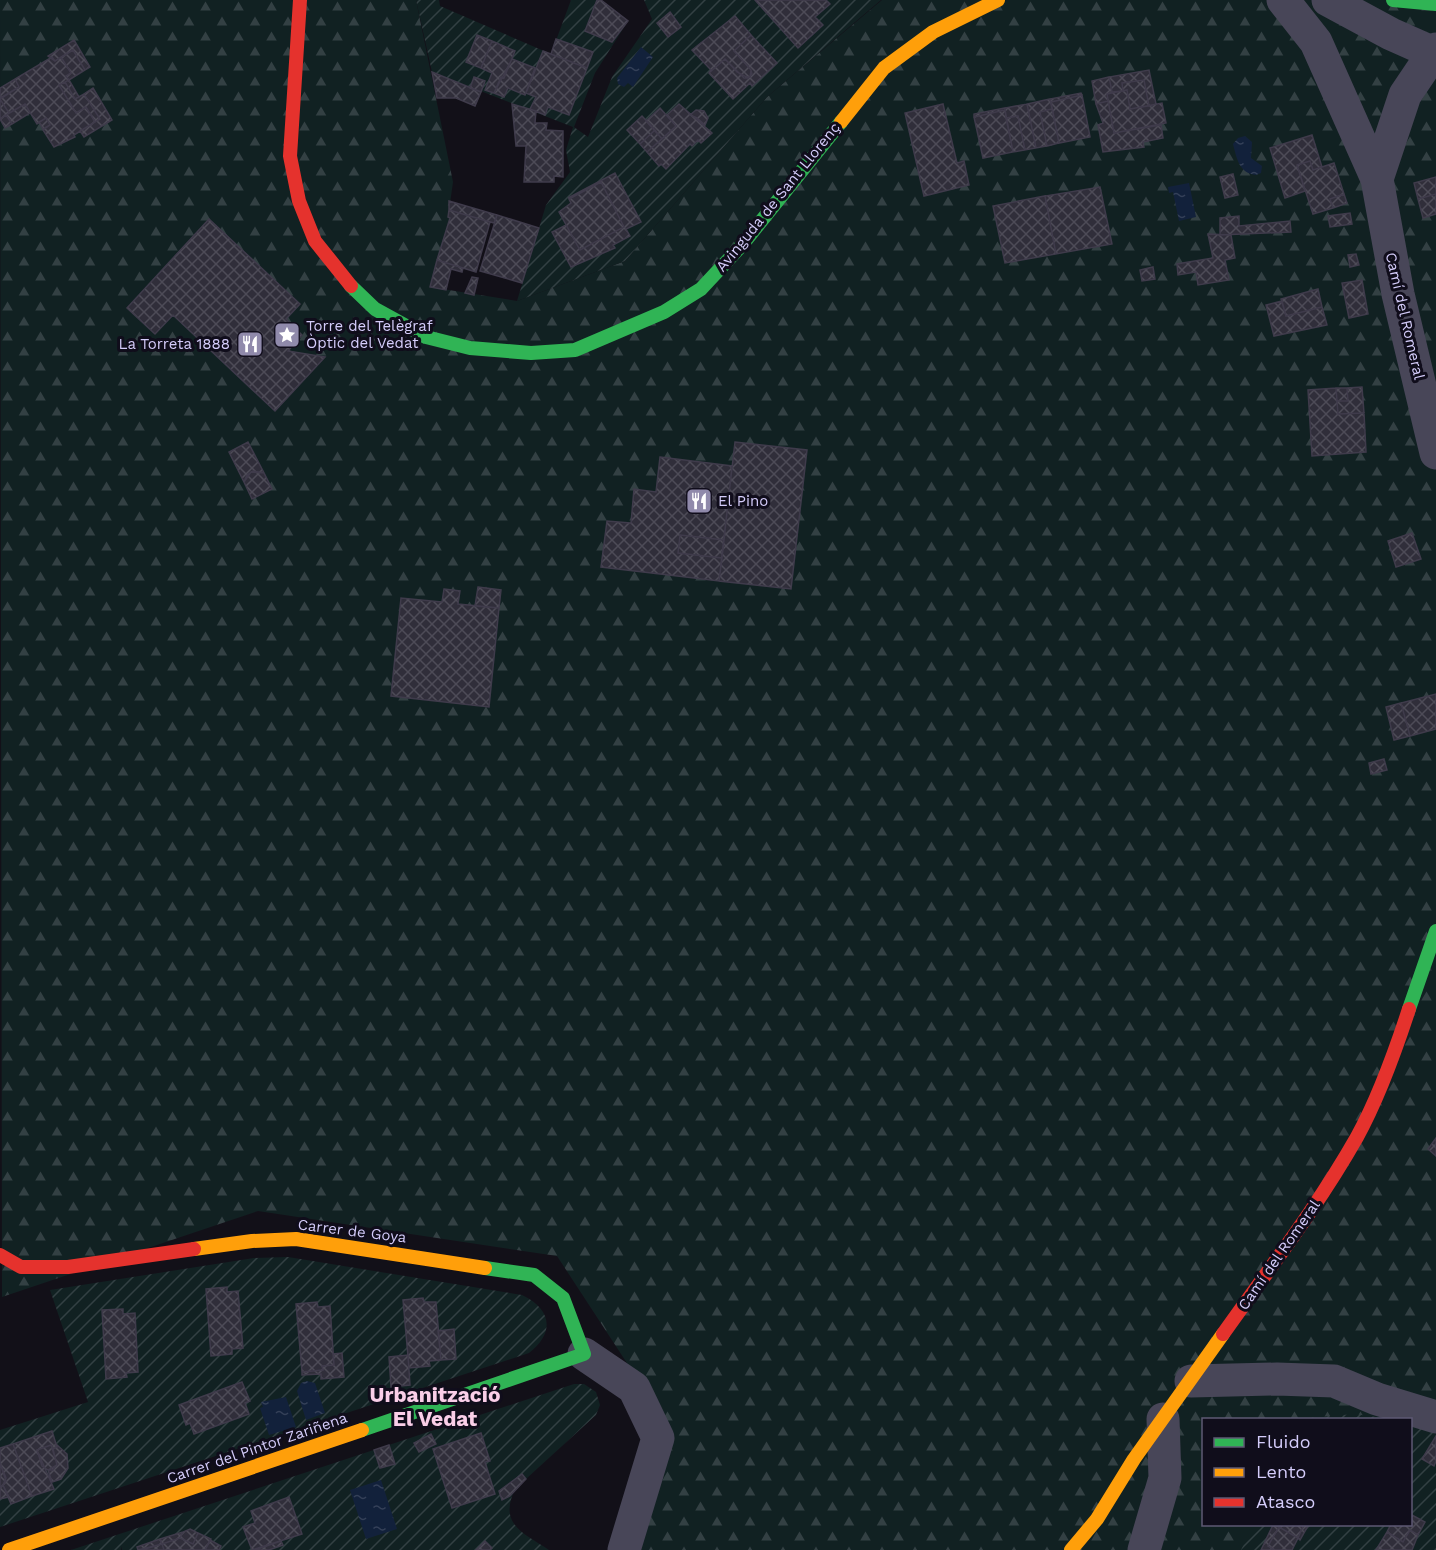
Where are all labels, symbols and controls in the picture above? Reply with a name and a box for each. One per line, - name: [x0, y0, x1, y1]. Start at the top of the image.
- street label: Avinguda de Sant Llorenç: [712, 119, 844, 275]
- street label: Camí del Romeral: [1382, 251, 1428, 382]
- place label: Torre del Telègraf Òptic del Vedat: [306, 317, 433, 352]
- place icon: Torre del Telègraf Òptic del Vedat: [272, 320, 302, 350]
- restaurant icon: La Torreta 1888: [235, 329, 265, 359]
- place label: La Torreta 1888: [119, 335, 230, 353]
- restaurant icon: El Pino: [684, 486, 714, 516]
- place label: El Pino: [718, 492, 768, 510]
- street label: Camí del Romeral: [1234, 1196, 1324, 1313]
- street label: Carrer de Goya: [297, 1215, 408, 1247]
- district label: Urbanització El Vedat: [370, 1382, 500, 1431]
- street label: Carrer del Pintor Zariñena: [164, 1408, 350, 1487]
- legend: [1202, 1418, 1412, 1526]
- text: Fluido: [1256, 1431, 1310, 1452]
- text: Lento: [1256, 1461, 1306, 1482]
- text: Atasco: [1256, 1491, 1315, 1512]

